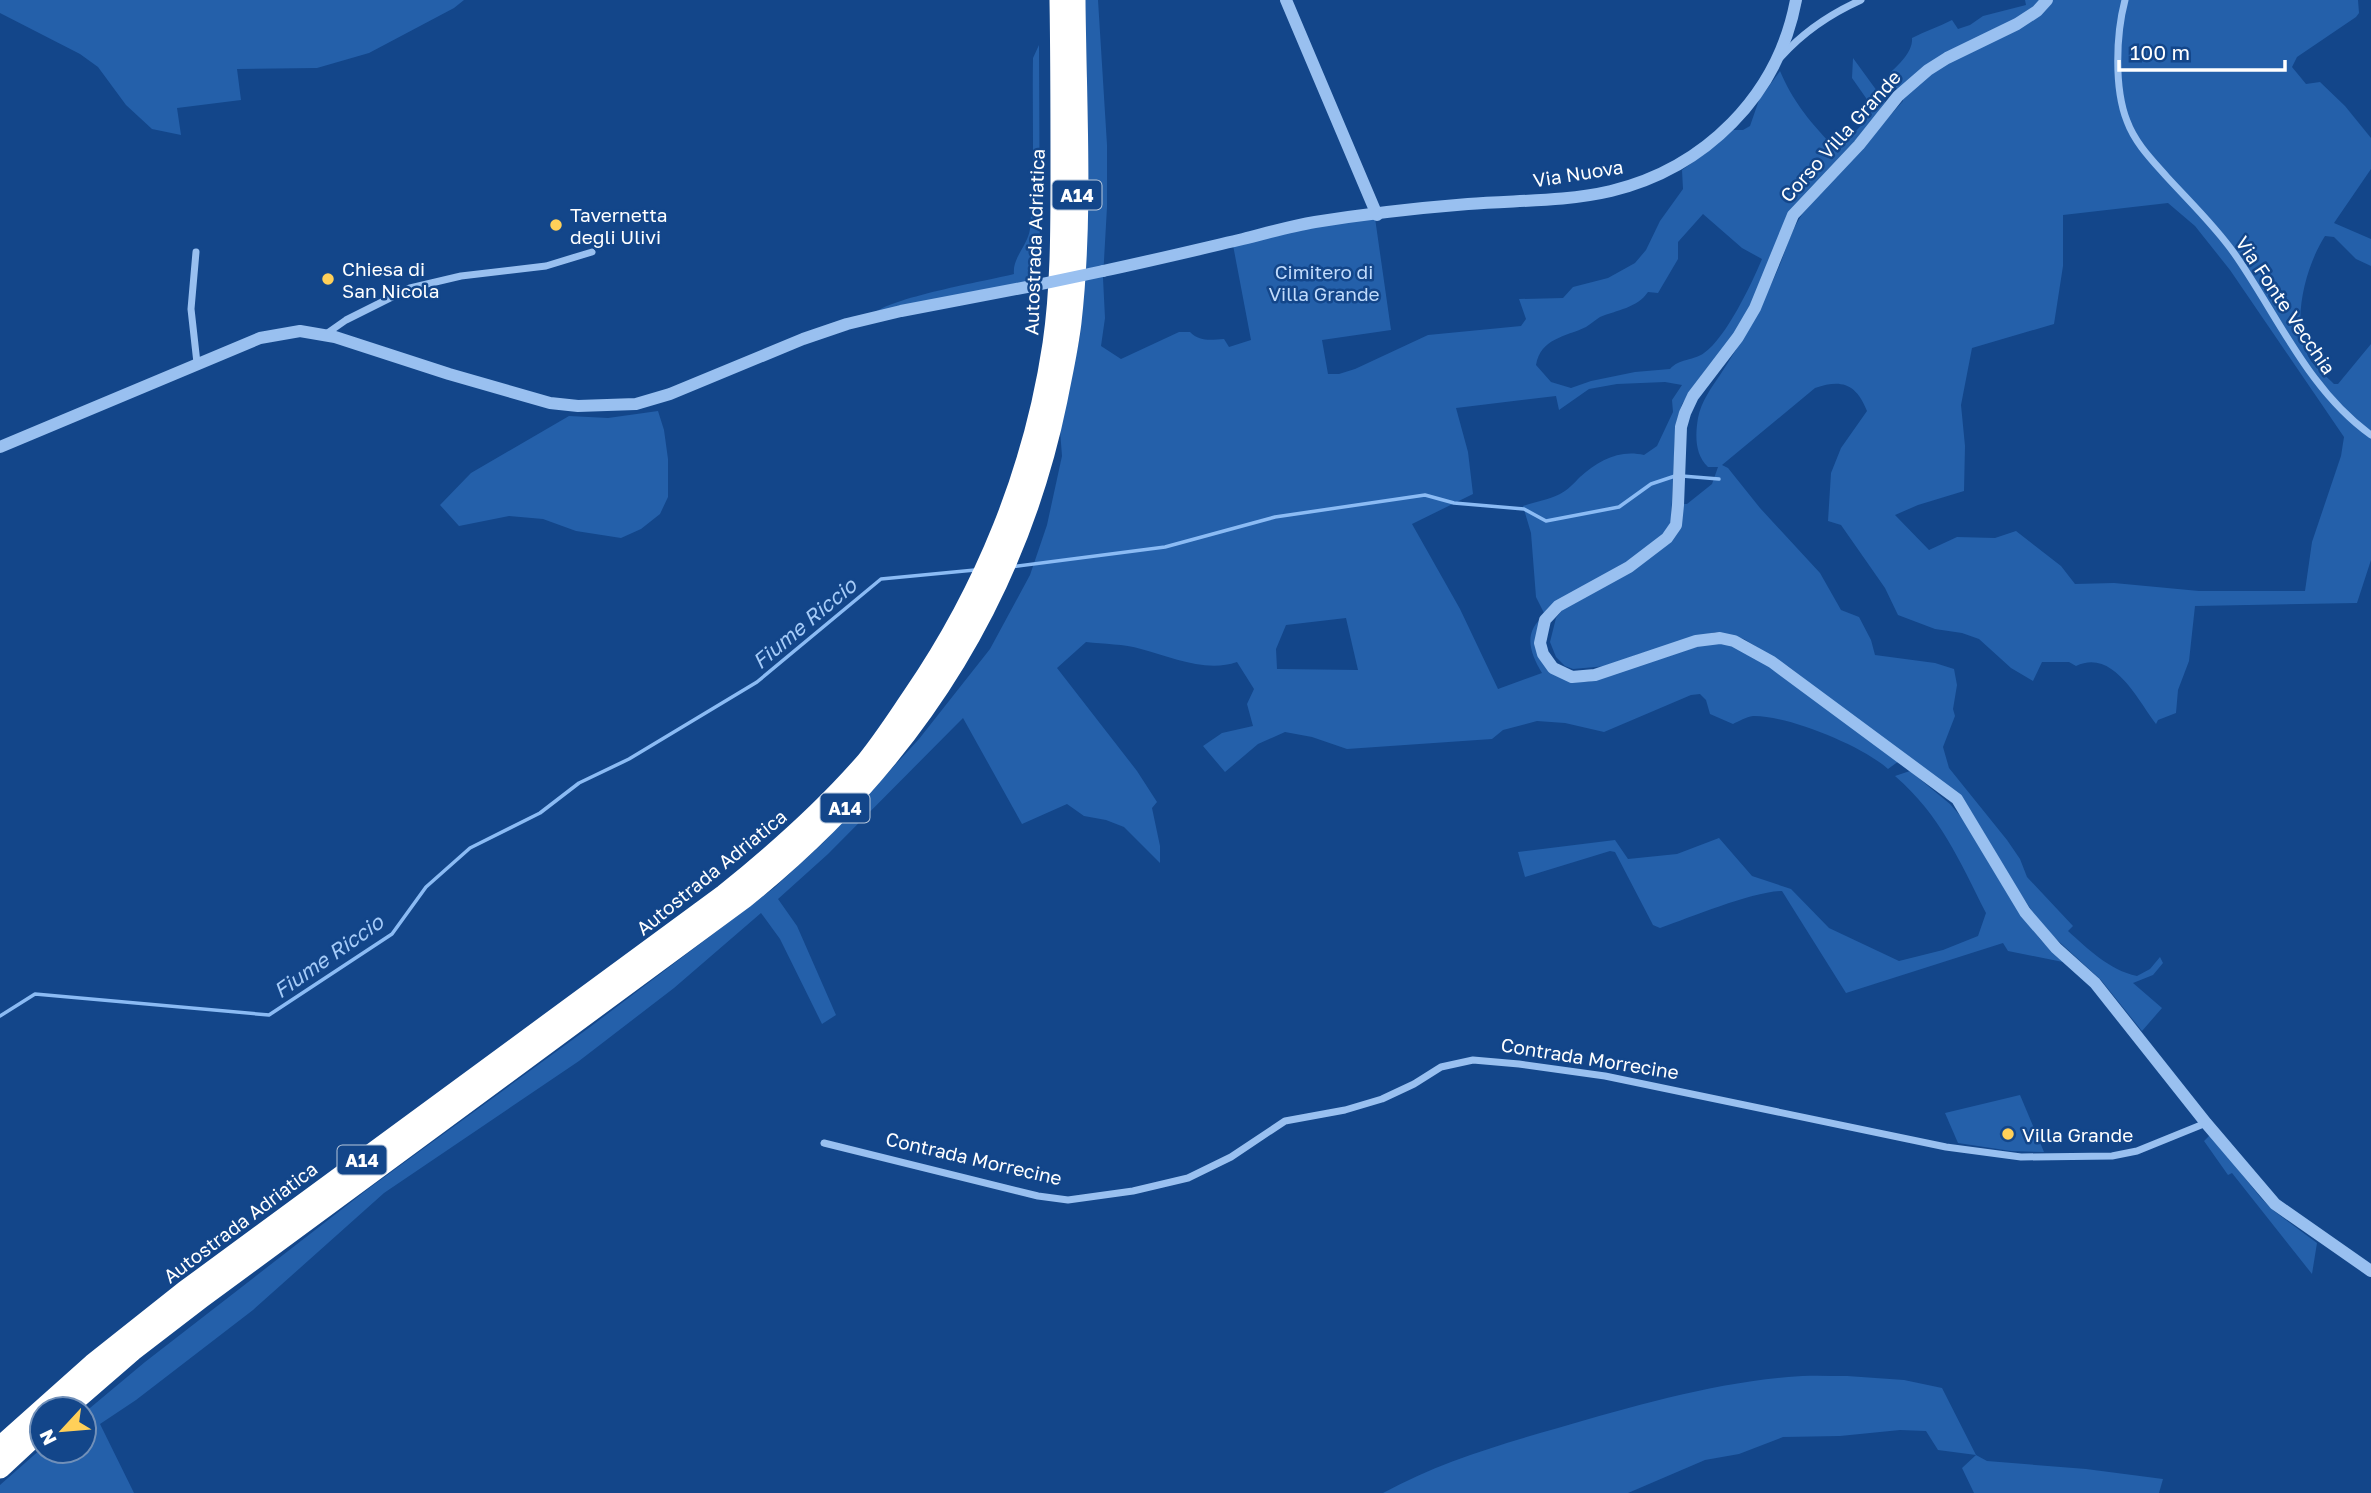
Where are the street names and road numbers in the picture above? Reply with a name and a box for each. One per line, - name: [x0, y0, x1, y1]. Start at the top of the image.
- street label: Corso Villa Grande: [1775, 65, 1905, 207]
- street label: Autostrada Adriatica: [1019, 148, 1049, 336]
- street label: Via Nuova: [1531, 155, 1625, 191]
- road number: A14: [1052, 180, 1102, 210]
- street label: Via Fonte Vecchia: [2231, 232, 2341, 378]
- road number: A14: [820, 794, 870, 822]
- street label: Autostrada Adriatica: [631, 804, 791, 940]
- street label: Contrada Morrecine: [1499, 1033, 1681, 1083]
- street label: Contrada Morrecine: [884, 1127, 1064, 1189]
- road number: A14: [338, 1146, 386, 1175]
- street label: Autostrada Adriatica: [159, 1157, 321, 1287]

